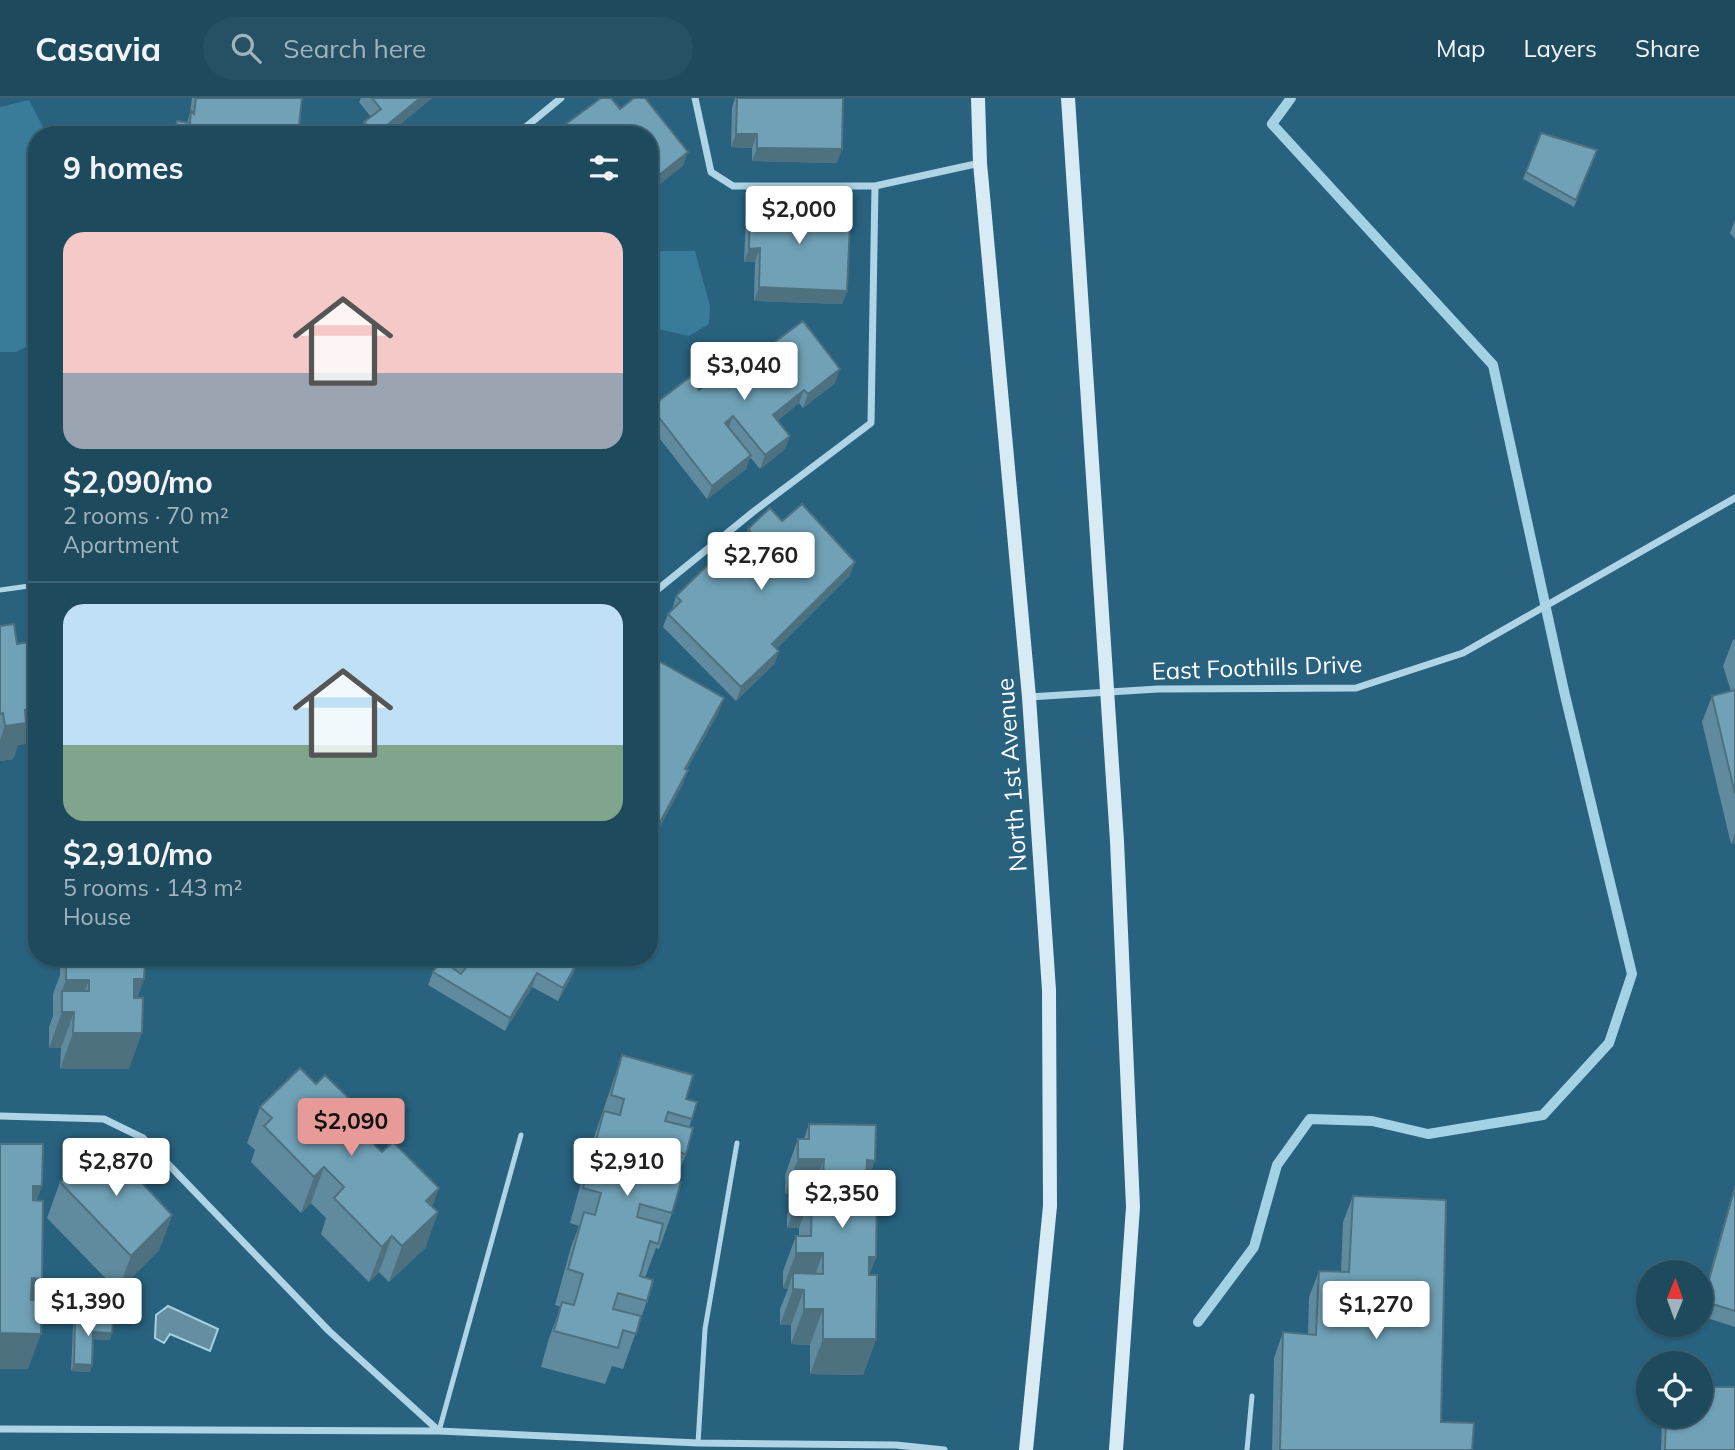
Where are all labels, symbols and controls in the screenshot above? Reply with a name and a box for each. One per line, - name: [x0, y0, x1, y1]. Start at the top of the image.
- search box: [203, 17, 693, 80]
- text: Casavia: [35, 28, 161, 69]
- icon: search: [227, 29, 265, 67]
- text: Search here: [283, 32, 426, 65]
- text: Map: [1436, 33, 1485, 63]
- text: Layers: [1523, 33, 1597, 63]
- text: Share: [1635, 33, 1700, 63]
- text: 9 homes: [63, 149, 184, 187]
- icon: filters: [585, 149, 623, 187]
- pin: $2,000: [742, 186, 856, 246]
- text: $2,000: [762, 194, 836, 223]
- icon: home: [280, 278, 406, 404]
- pin: $3,040: [687, 342, 801, 402]
- text: $3,040: [707, 350, 781, 379]
- text: $2,090/mo: [63, 463, 213, 501]
- text: 2 rooms · 70 m²: [63, 501, 229, 530]
- text: Apartment: [63, 530, 179, 559]
- pin: $2,760: [704, 532, 818, 592]
- text: $2,760: [724, 540, 798, 569]
- street label: East Foothills Drive: [1151, 648, 1363, 686]
- icon: home: [280, 650, 406, 776]
- street label: North 1st Avenue: [989, 677, 1033, 873]
- text: $2,910/mo: [63, 835, 213, 873]
- text: 5 rooms · 143 m²: [63, 873, 243, 902]
- text: House: [63, 902, 131, 931]
- pin: $2,090: [294, 1098, 408, 1158]
- text: $2,090: [314, 1106, 388, 1135]
- pin: $2,870: [59, 1138, 173, 1198]
- pin: $2,910: [570, 1138, 684, 1198]
- text: $2,870: [79, 1146, 153, 1175]
- text: $2,910: [590, 1146, 664, 1175]
- pin: $2,350: [785, 1170, 899, 1230]
- text: $2,350: [805, 1178, 879, 1207]
- north arrow: [1636, 1260, 1713, 1337]
- map controls: [1636, 1260, 1713, 1428]
- pin: $1,390: [31, 1278, 145, 1338]
- pin: $1,270: [1319, 1282, 1433, 1341]
- text: $1,390: [51, 1286, 125, 1315]
- text: $1,270: [1339, 1289, 1413, 1318]
- button: locate: [1636, 1351, 1713, 1428]

